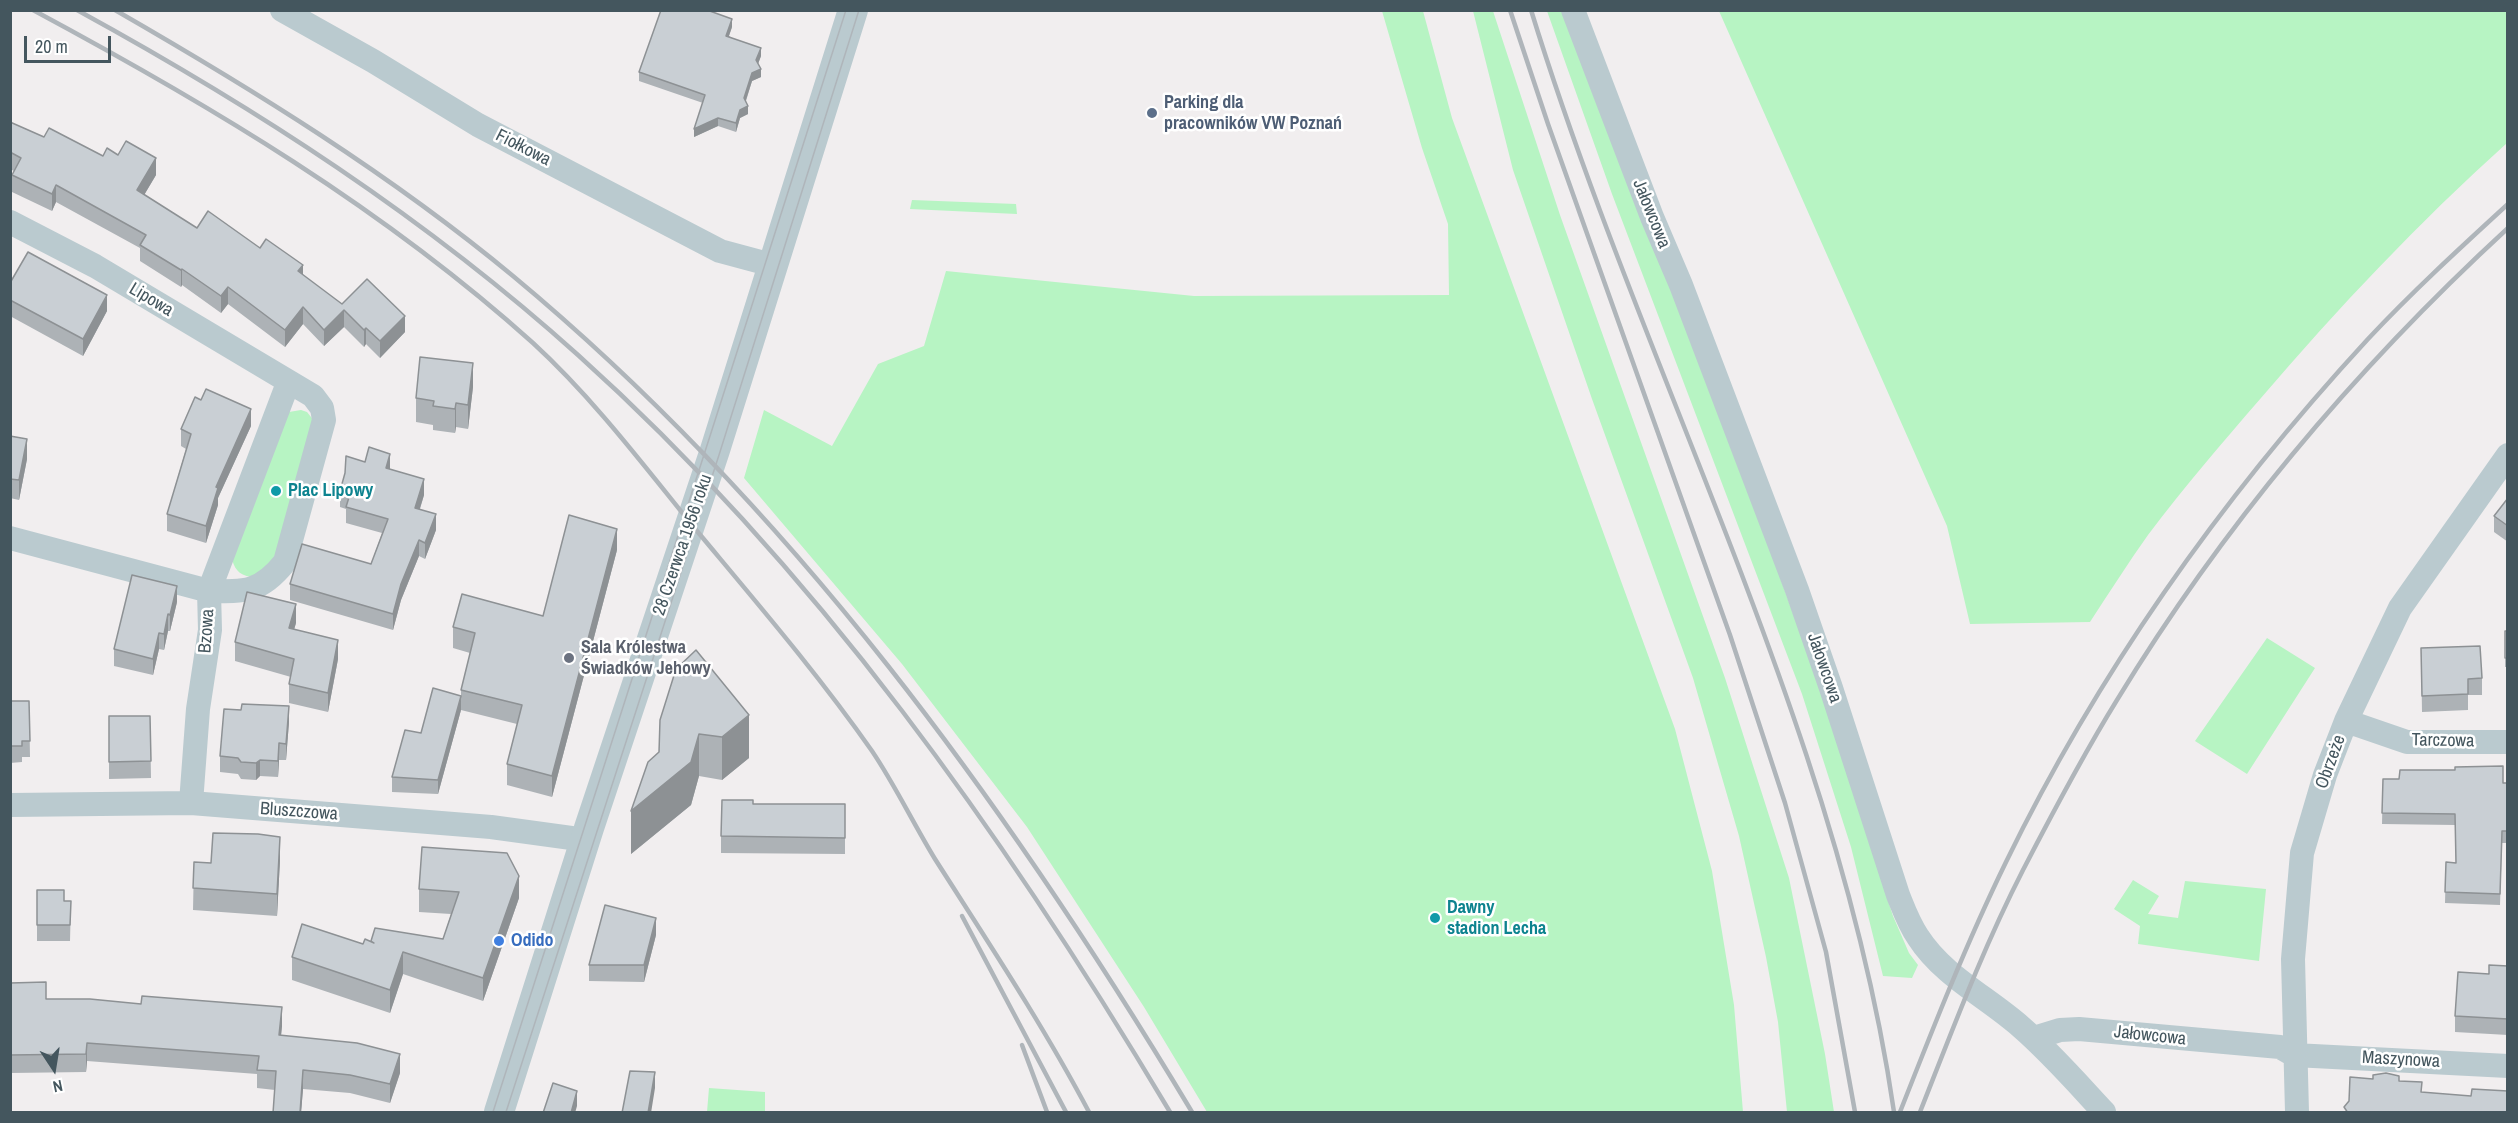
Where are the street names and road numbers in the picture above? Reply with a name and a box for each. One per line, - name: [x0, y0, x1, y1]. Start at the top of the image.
- street label: Fiołkowa: [492, 125, 554, 171]
- street label: Jałowcowa: [1627, 176, 1675, 252]
- street label: Lipowa: [125, 278, 177, 322]
- street label: 28 Czerwca 1956 roku: [649, 472, 717, 618]
- street label: Bzowa: [195, 608, 219, 654]
- street label: Jałowcowa: [1802, 630, 1846, 706]
- street label: Tarczowa: [2412, 730, 2474, 752]
- street label: Obrzeże: [2311, 732, 2351, 792]
- street label: Bluszczowa: [259, 799, 339, 825]
- street label: Jałowcowa: [2113, 1021, 2187, 1051]
- street label: Maszynowa: [2362, 1047, 2440, 1073]

